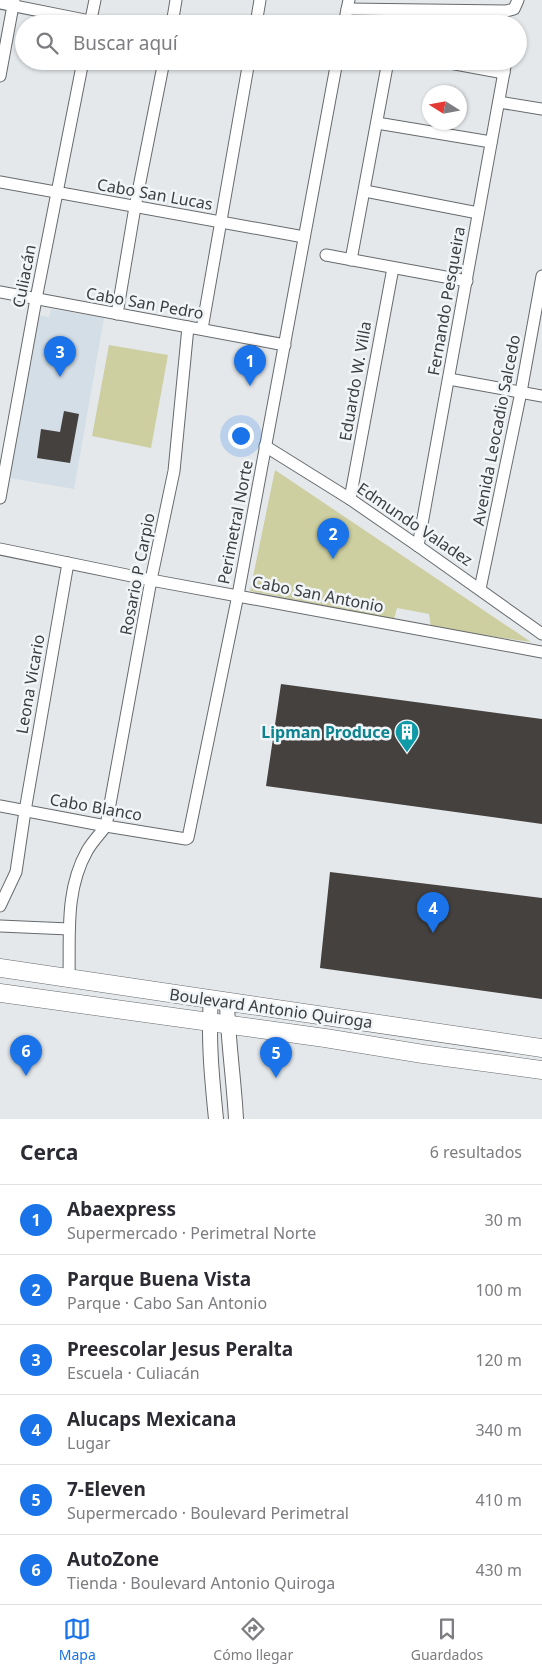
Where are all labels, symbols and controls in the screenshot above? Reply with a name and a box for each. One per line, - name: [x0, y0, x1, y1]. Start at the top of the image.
- search box: [15, 15, 527, 70]
- icon: search: [33, 29, 61, 57]
- text: Buscar aquí: [73, 30, 178, 56]
- north arrow: [422, 85, 467, 130]
- street label: Cabo San Lucas: [95, 173, 215, 215]
- street label: Fernando Pesqueira: [422, 225, 470, 377]
- street label: Culiacán: [7, 243, 41, 309]
- street label: Cabo San Pedro: [84, 282, 206, 324]
- street label: Eduardo W. Villa: [334, 319, 376, 443]
- street label: Avenida Leocadio Salcedo: [467, 333, 525, 527]
- pin: 3: [44, 336, 76, 377]
- pin: 1: [234, 345, 266, 386]
- your location: [228, 423, 254, 449]
- street label: Perimetral Norte: [212, 458, 258, 586]
- street label: Edmundo Valadez: [353, 477, 477, 571]
- street label: Rosario P Carpio: [114, 511, 160, 637]
- pin: 2: [317, 518, 349, 559]
- street label: Cabo San Antonio: [250, 570, 386, 618]
- street label: Leona Vicario: [10, 632, 50, 736]
- building icon: Lipman Produce: [394, 719, 420, 753]
- place label: Lipman Produce: [261, 721, 390, 743]
- street label: Cabo Blanco: [48, 788, 144, 826]
- pin: 4: [417, 892, 449, 933]
- street label: Boulevard Antonio Quiroga: [168, 983, 374, 1033]
- pin: 6: [10, 1035, 42, 1076]
- pin: 5: [260, 1037, 292, 1078]
- text: Cerca: [20, 1138, 78, 1166]
- text: 6 resultados: [430, 1141, 522, 1163]
- text: Abaexpress: [67, 1196, 176, 1222]
- text: 1: [31, 1209, 41, 1231]
- text: 30 m: [485, 1209, 522, 1231]
- text: Supermercado · Perimetral Norte: [67, 1222, 316, 1244]
- text: Parque Buena Vista: [67, 1266, 251, 1292]
- text: 2: [31, 1279, 41, 1301]
- text: 100 m: [475, 1279, 522, 1301]
- text: Parque · Cabo San Antonio: [67, 1292, 267, 1314]
- text: Preescolar Jesus Peralta: [67, 1336, 293, 1362]
- text: 3: [31, 1349, 41, 1371]
- text: 120 m: [475, 1349, 522, 1371]
- text: Escuela · Culiacán: [67, 1362, 200, 1384]
- text: Alucaps Mexicana: [67, 1406, 236, 1432]
- text: 4: [31, 1419, 41, 1441]
- text: 340 m: [475, 1419, 522, 1441]
- text: Lugar: [67, 1432, 111, 1454]
- text: 7-Eleven: [67, 1476, 146, 1502]
- text: 5: [31, 1489, 41, 1511]
- text: 410 m: [475, 1489, 522, 1511]
- text: Supermercado · Boulevard Perimetral: [67, 1502, 349, 1524]
- text: AutoZone: [67, 1546, 159, 1572]
- text: 6: [31, 1559, 41, 1581]
- text: 430 m: [475, 1559, 522, 1581]
- text: Tienda · Boulevard Antonio Quiroga: [67, 1572, 335, 1594]
- tab: Mapa: [59, 1615, 96, 1664]
- tab: Cómo llegar: [213, 1615, 293, 1664]
- tab: Guardados: [411, 1615, 483, 1664]

